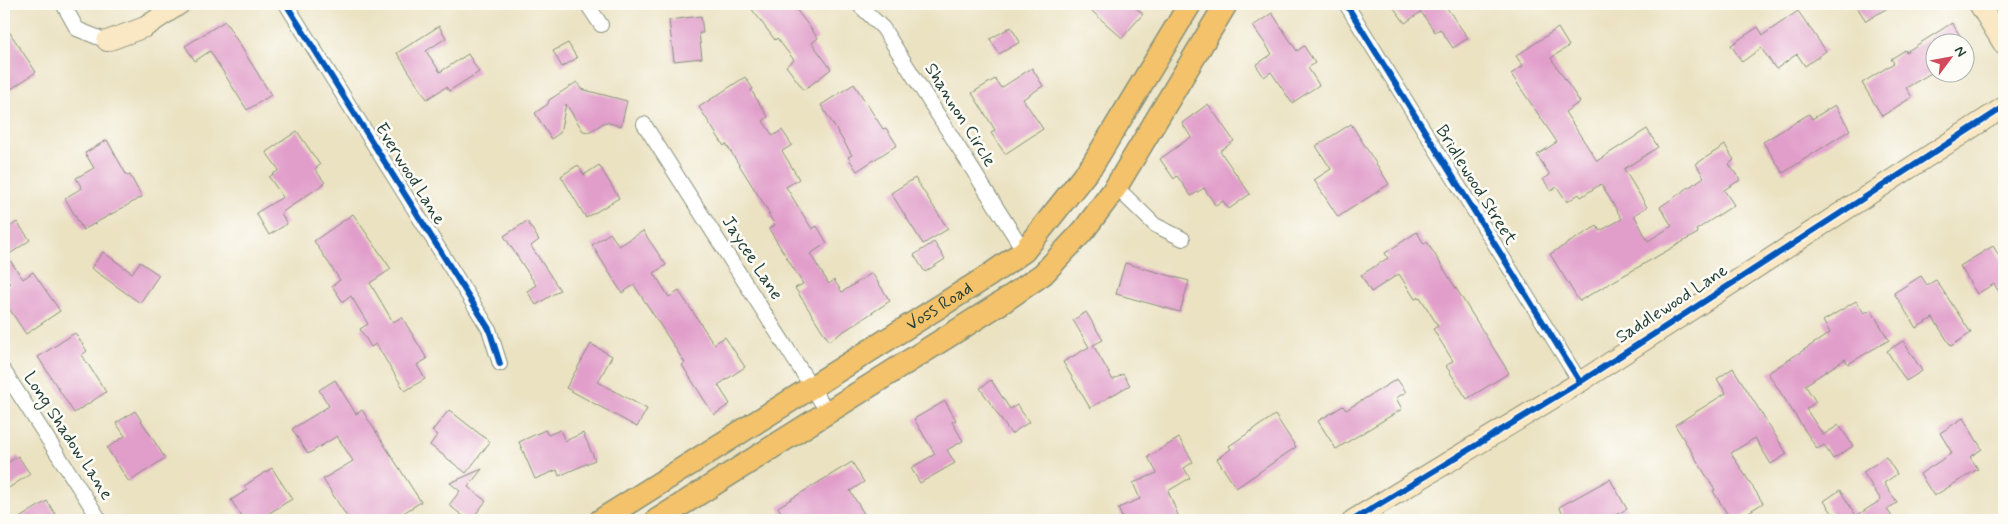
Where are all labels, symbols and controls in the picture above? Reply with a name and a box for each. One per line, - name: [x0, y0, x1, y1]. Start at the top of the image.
- north arrow: [1926, 32, 1976, 82]
- text: N: [1950, 43, 1970, 60]
- street label: Shannon Circle: [919, 59, 1002, 172]
- street label: Everwood Lane: [369, 118, 451, 230]
- street label: Bridlewood Street: [1429, 121, 1523, 250]
- street label: Jaycee Lane: [716, 211, 788, 305]
- street label: Saddlewood Lane: [1611, 259, 1733, 349]
- street label: Voss Road: [901, 277, 977, 337]
- street label: Long Shadow Lane: [17, 367, 118, 505]

